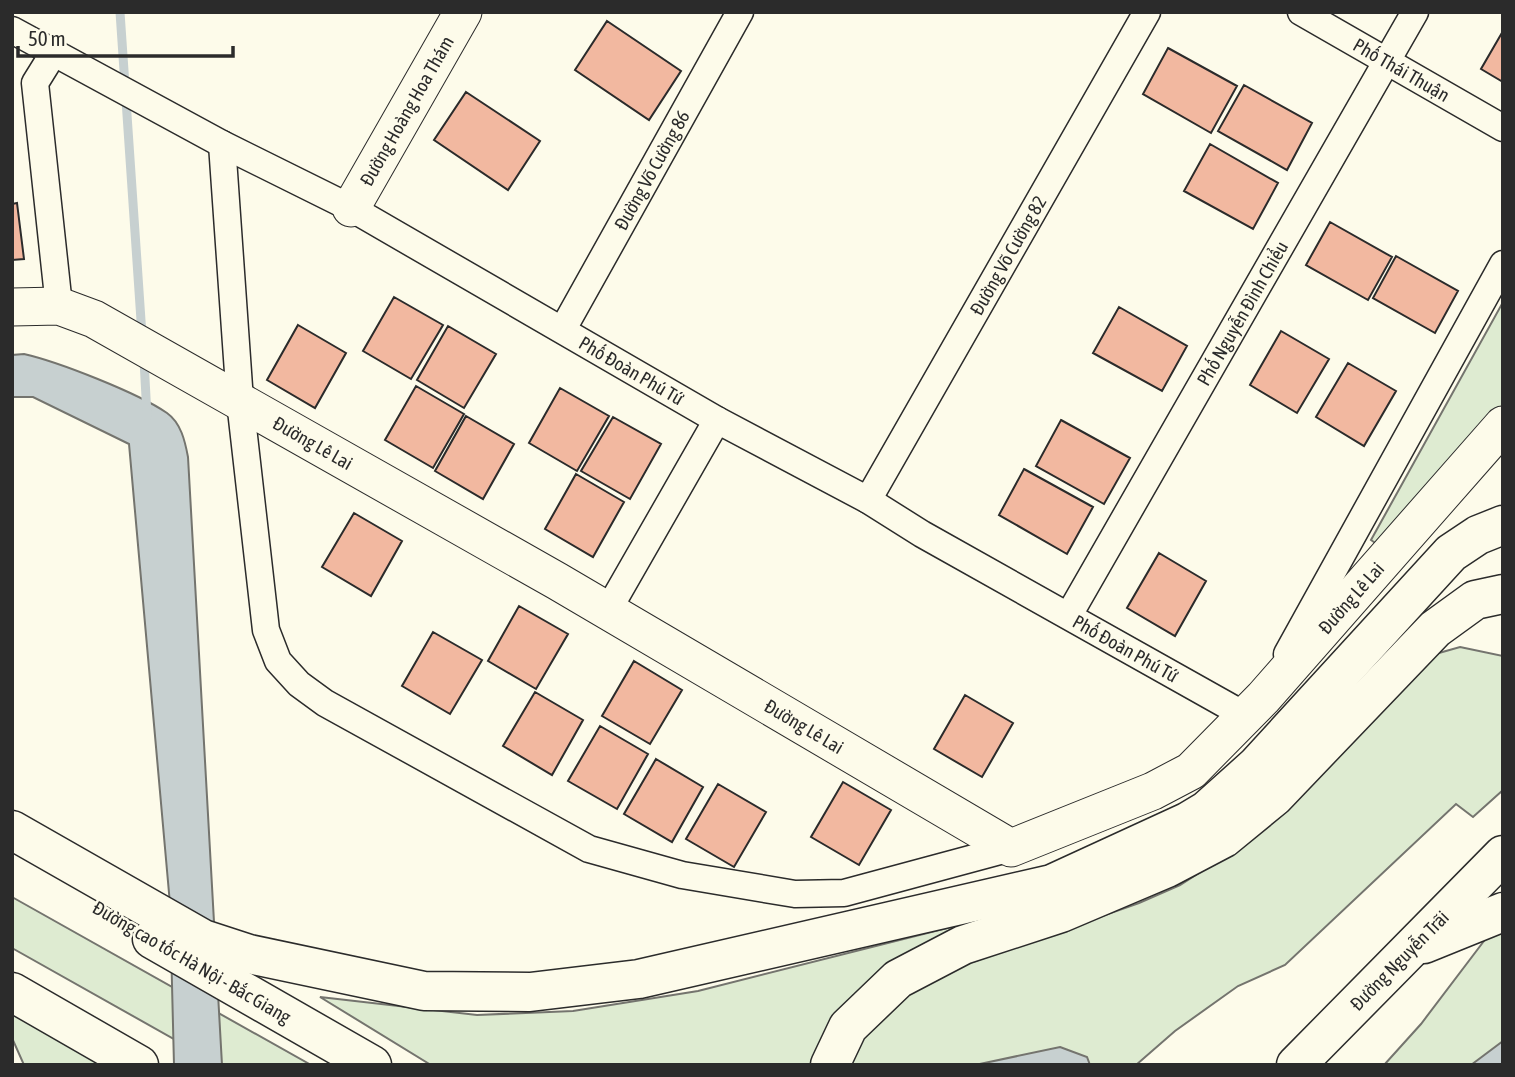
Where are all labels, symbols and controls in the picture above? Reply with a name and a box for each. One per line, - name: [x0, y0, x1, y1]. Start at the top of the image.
- scale bar: [18, 14, 233, 58]
- text: 50 m: [28, 26, 66, 50]
- street label: Đường Hoàng Hoa Thám: [355, 32, 458, 189]
- street label: Phố Thái Thuận: [1349, 33, 1454, 106]
- street label: Đường Võ Cường 86: [610, 106, 694, 234]
- street label: Đường Võ Cường 82: [965, 192, 1051, 319]
- street label: Phố Nguyễn Đình Chiểu: [1192, 237, 1292, 389]
- street label: Phố Đoàn Phú Tứ: [575, 332, 688, 410]
- street label: Đường Lê Lai: [269, 412, 357, 474]
- street label: Đường Lê Lai: [1314, 557, 1388, 638]
- street label: Phố Đoàn Phú Tứ: [1069, 610, 1183, 687]
- street label: Đường Lê Lai: [761, 695, 848, 758]
- street label: Đường cao tốc Hà Nội - Bắc Giang: [89, 896, 296, 1028]
- street label: Đường Nguyễn Trãi: [1345, 906, 1453, 1015]

